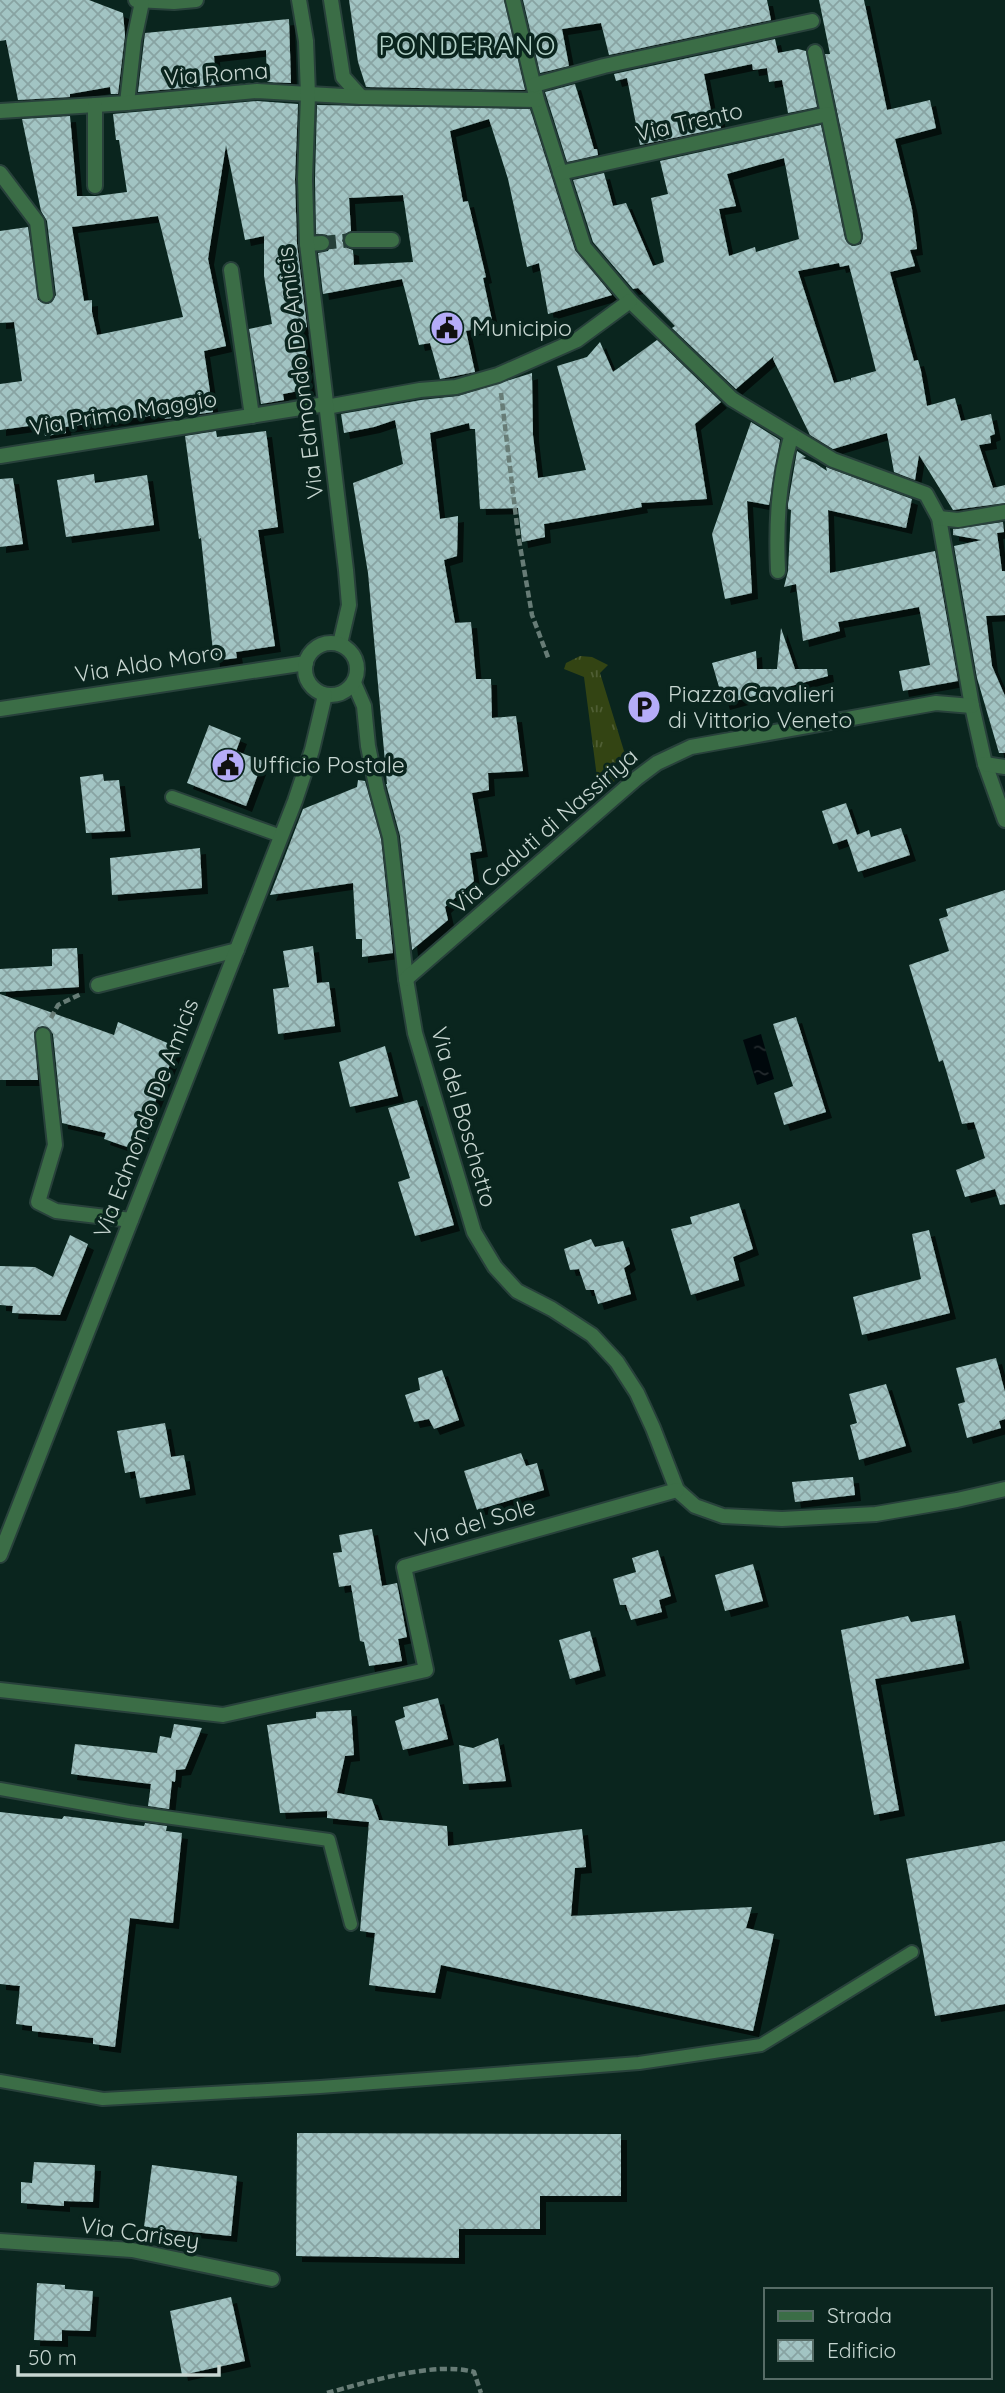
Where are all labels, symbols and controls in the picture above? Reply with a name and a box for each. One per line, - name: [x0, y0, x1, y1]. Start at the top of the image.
- district label: PONDERANO: [379, 29, 557, 62]
- street label: Via Roma: [163, 55, 269, 92]
- street label: Via Trento: [632, 95, 745, 148]
- street label: Via Edmondo De Amicis: [270, 245, 329, 501]
- public building icon: Municipio: [428, 309, 466, 347]
- place label: Municipio: [472, 313, 572, 342]
- street label: Via Primo Maggio: [27, 383, 219, 442]
- street label: Via Aldo Moro: [73, 636, 225, 689]
- place label: Piazza Cavalieri di Vittorio Veneto: [668, 679, 852, 734]
- parking icon: Piazza Cavalieri di Vittorio Veneto: [625, 688, 663, 726]
- street label: Via Caduti di Nassiriya: [444, 741, 643, 920]
- public building icon: Ufficio Postale: [209, 746, 247, 784]
- place label: Ufficio Postale: [252, 750, 405, 779]
- street label: Via Edmondo De Amicis: [86, 994, 205, 1242]
- street label: Via del Boschetto: [425, 1024, 504, 1210]
- street label: Via del Sole: [411, 1492, 538, 1554]
- street label: Via Carisey: [79, 2210, 201, 2255]
- legend: [764, 2288, 991, 2379]
- text: Strada: [827, 2302, 892, 2328]
- scale bar: [18, 2334, 219, 2378]
- text: Edificio: [827, 2337, 896, 2363]
- text: 50 m: [28, 2344, 77, 2370]

